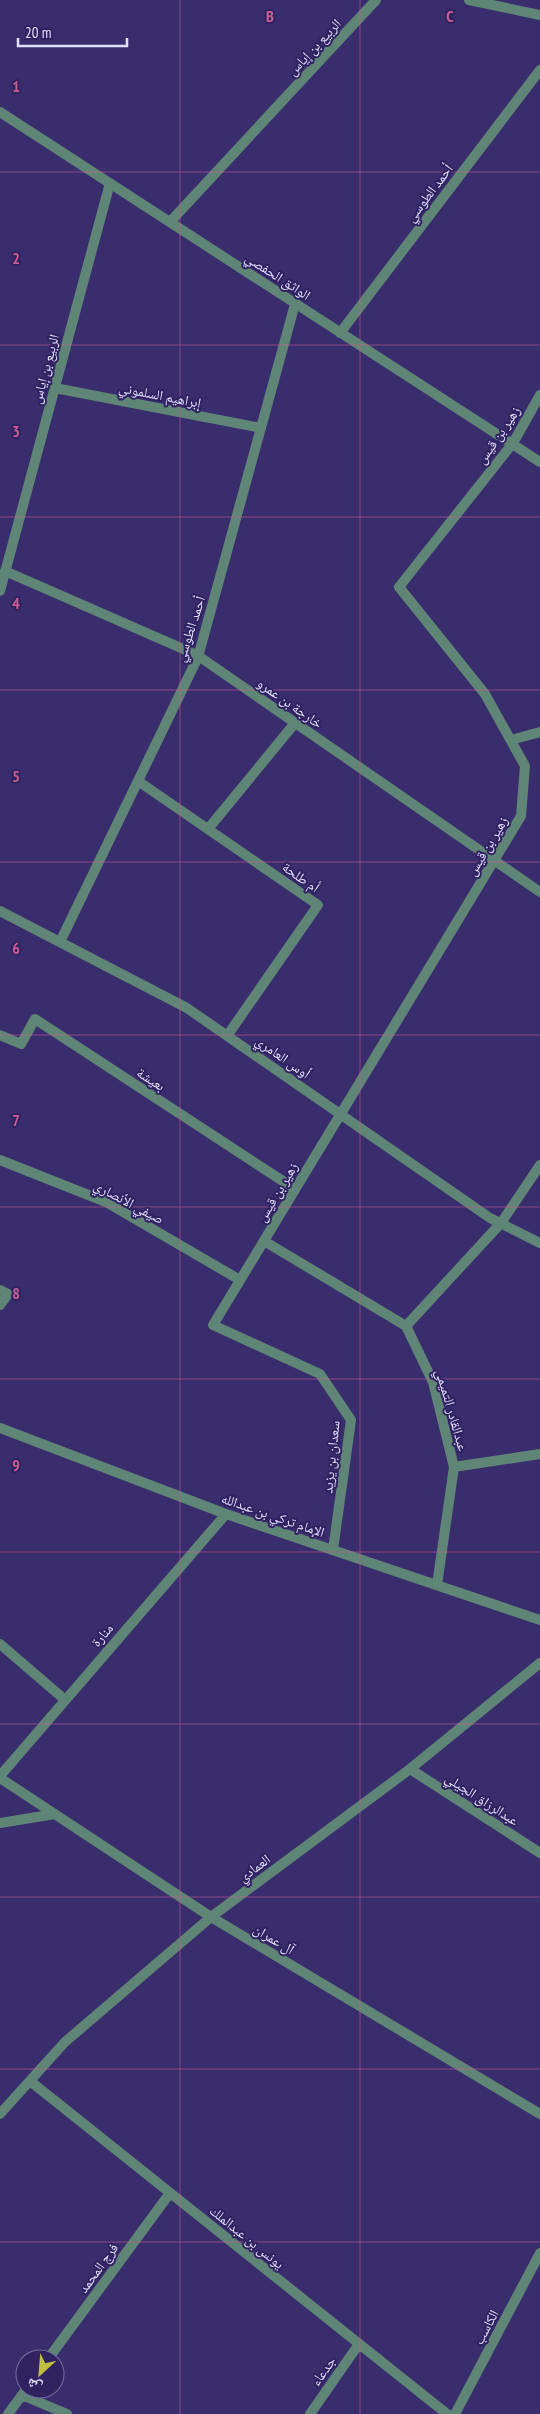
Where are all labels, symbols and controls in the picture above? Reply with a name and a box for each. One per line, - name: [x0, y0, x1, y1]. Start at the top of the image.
- text: B: [266, 6, 274, 26]
- text: C: [446, 6, 454, 26]
- scale bar: [18, 15, 126, 47]
- street label: الربيع بن إياس: [283, 15, 346, 80]
- text: 20 m: [25, 23, 51, 42]
- text: 1: [12, 76, 20, 96]
- street label: أحمد الطوسي: [401, 160, 459, 227]
- text: 2: [12, 248, 20, 268]
- street label: الواثق الحفصي: [240, 248, 314, 306]
- street label: الربيع بن إياس: [27, 332, 64, 406]
- street label: إبراهيم السلموني: [117, 378, 203, 414]
- street label: زهير بن قيس: [472, 402, 524, 468]
- text: 3: [12, 421, 20, 441]
- text: 4: [12, 593, 20, 613]
- street label: أحمد الطوسي: [171, 594, 212, 665]
- street label: خارجة بن عمرو: [254, 674, 326, 732]
- text: 5: [12, 766, 20, 786]
- street label: زهير بن قيس: [462, 813, 512, 879]
- street label: أم طلحة: [278, 858, 323, 897]
- text: 6: [12, 938, 20, 958]
- street label: أوس العامري: [250, 1031, 314, 1085]
- street label: بعيشة: [133, 1063, 169, 1095]
- text: 7: [12, 1110, 20, 1130]
- street label: زهير بن قيس: [252, 1159, 302, 1225]
- street label: صيفي الأنصاري: [90, 1176, 167, 1230]
- text: 8: [12, 1283, 20, 1303]
- street label: عبدالقادر التميمي: [429, 1367, 472, 1454]
- street label: سعدان بن يزيد: [318, 1420, 344, 1494]
- text: 9: [12, 1455, 20, 1475]
- street label: الإمام تركي بن عبدالله: [218, 1489, 327, 1544]
- street label: منارة: [87, 1620, 117, 1650]
- street label: عبدالرزاق الجيلي: [440, 1769, 522, 1832]
- street label: العمادي: [234, 1850, 275, 1888]
- street label: آل عمران: [250, 1920, 298, 1958]
- street label: يونس بن عبدالملك: [206, 2201, 288, 2273]
- street label: فرج المحمد: [74, 2239, 123, 2297]
- street label: الكاسب: [469, 2306, 503, 2348]
- north arrow: [15, 2349, 65, 2399]
- street label: جدعاء: [306, 2353, 340, 2389]
- text: ش: [24, 2374, 45, 2397]

